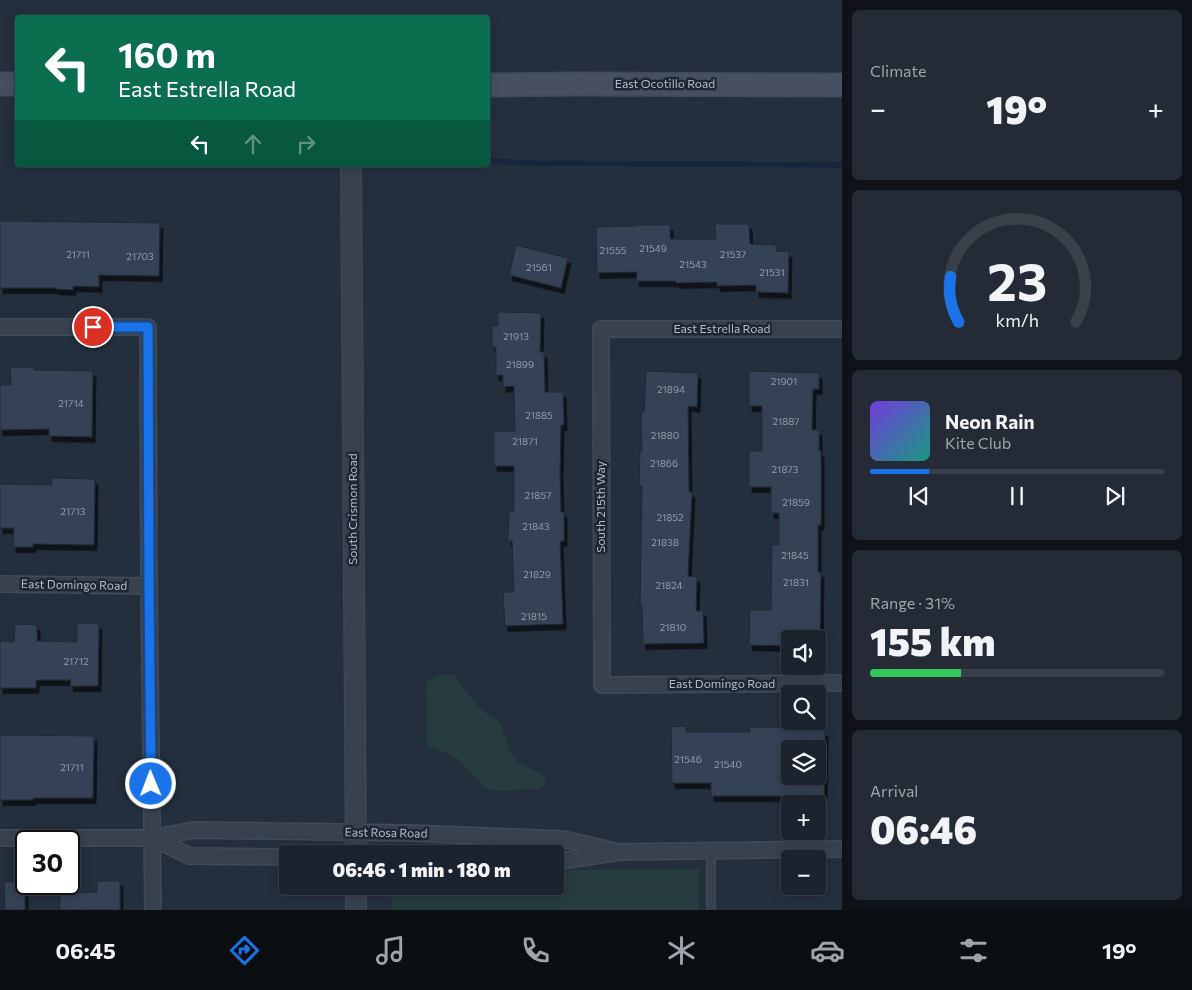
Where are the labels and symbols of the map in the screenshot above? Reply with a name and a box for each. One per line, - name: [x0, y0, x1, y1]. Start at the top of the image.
- street label: East Ocotillo Road: [615, 76, 715, 90]
- house number: 21549: [639, 242, 667, 254]
- house number: 21555: [599, 244, 627, 256]
- house number: 21711: [66, 248, 90, 260]
- house number: 21537: [720, 248, 746, 260]
- house number: 21703: [126, 250, 154, 262]
- house number: 21543: [679, 258, 707, 270]
- house number: 21561: [526, 261, 552, 273]
- house number: 21531: [759, 266, 785, 278]
- pin: [72, 306, 114, 348]
- street label: East Estrella Road: [673, 321, 771, 335]
- house number: 21913: [503, 330, 529, 342]
- house number: 21899: [506, 358, 534, 370]
- house number: 21901: [771, 375, 797, 387]
- house number: 21894: [657, 383, 685, 395]
- house number: 21714: [58, 397, 84, 409]
- house number: 21885: [525, 409, 553, 421]
- house number: 21887: [772, 415, 800, 427]
- house number: 21880: [651, 429, 679, 441]
- house number: 21871: [512, 435, 538, 447]
- street label: South Crismon Road: [345, 453, 359, 565]
- house number: 21866: [650, 457, 678, 469]
- street label: South 215th Way: [593, 461, 607, 553]
- house number: 21873: [772, 463, 799, 475]
- house number: 21857: [525, 489, 551, 501]
- house number: 21859: [782, 496, 810, 508]
- house number: 21713: [60, 505, 86, 517]
- house number: 21852: [656, 511, 684, 523]
- house number: 21843: [522, 520, 550, 532]
- house number: 21838: [651, 536, 679, 548]
- house number: 21845: [781, 549, 809, 561]
- house number: 21829: [523, 568, 551, 580]
- street label: East Domingo Road: [21, 576, 127, 592]
- house number: 21831: [783, 576, 809, 588]
- house number: 21824: [655, 579, 683, 591]
- house number: 21815: [521, 610, 547, 622]
- house number: 21810: [660, 621, 686, 633]
- house number: 21712: [64, 655, 89, 667]
- street label: East Domingo Road: [669, 676, 775, 690]
- house number: 21546: [674, 753, 702, 765]
- position arrow: [124, 757, 176, 809]
- house number: 21540: [714, 758, 742, 770]
- house number: 21711: [60, 761, 84, 773]
- street label: East Rosa Road: [344, 824, 428, 840]
- speed limit sign: 30: [15, 830, 80, 895]

